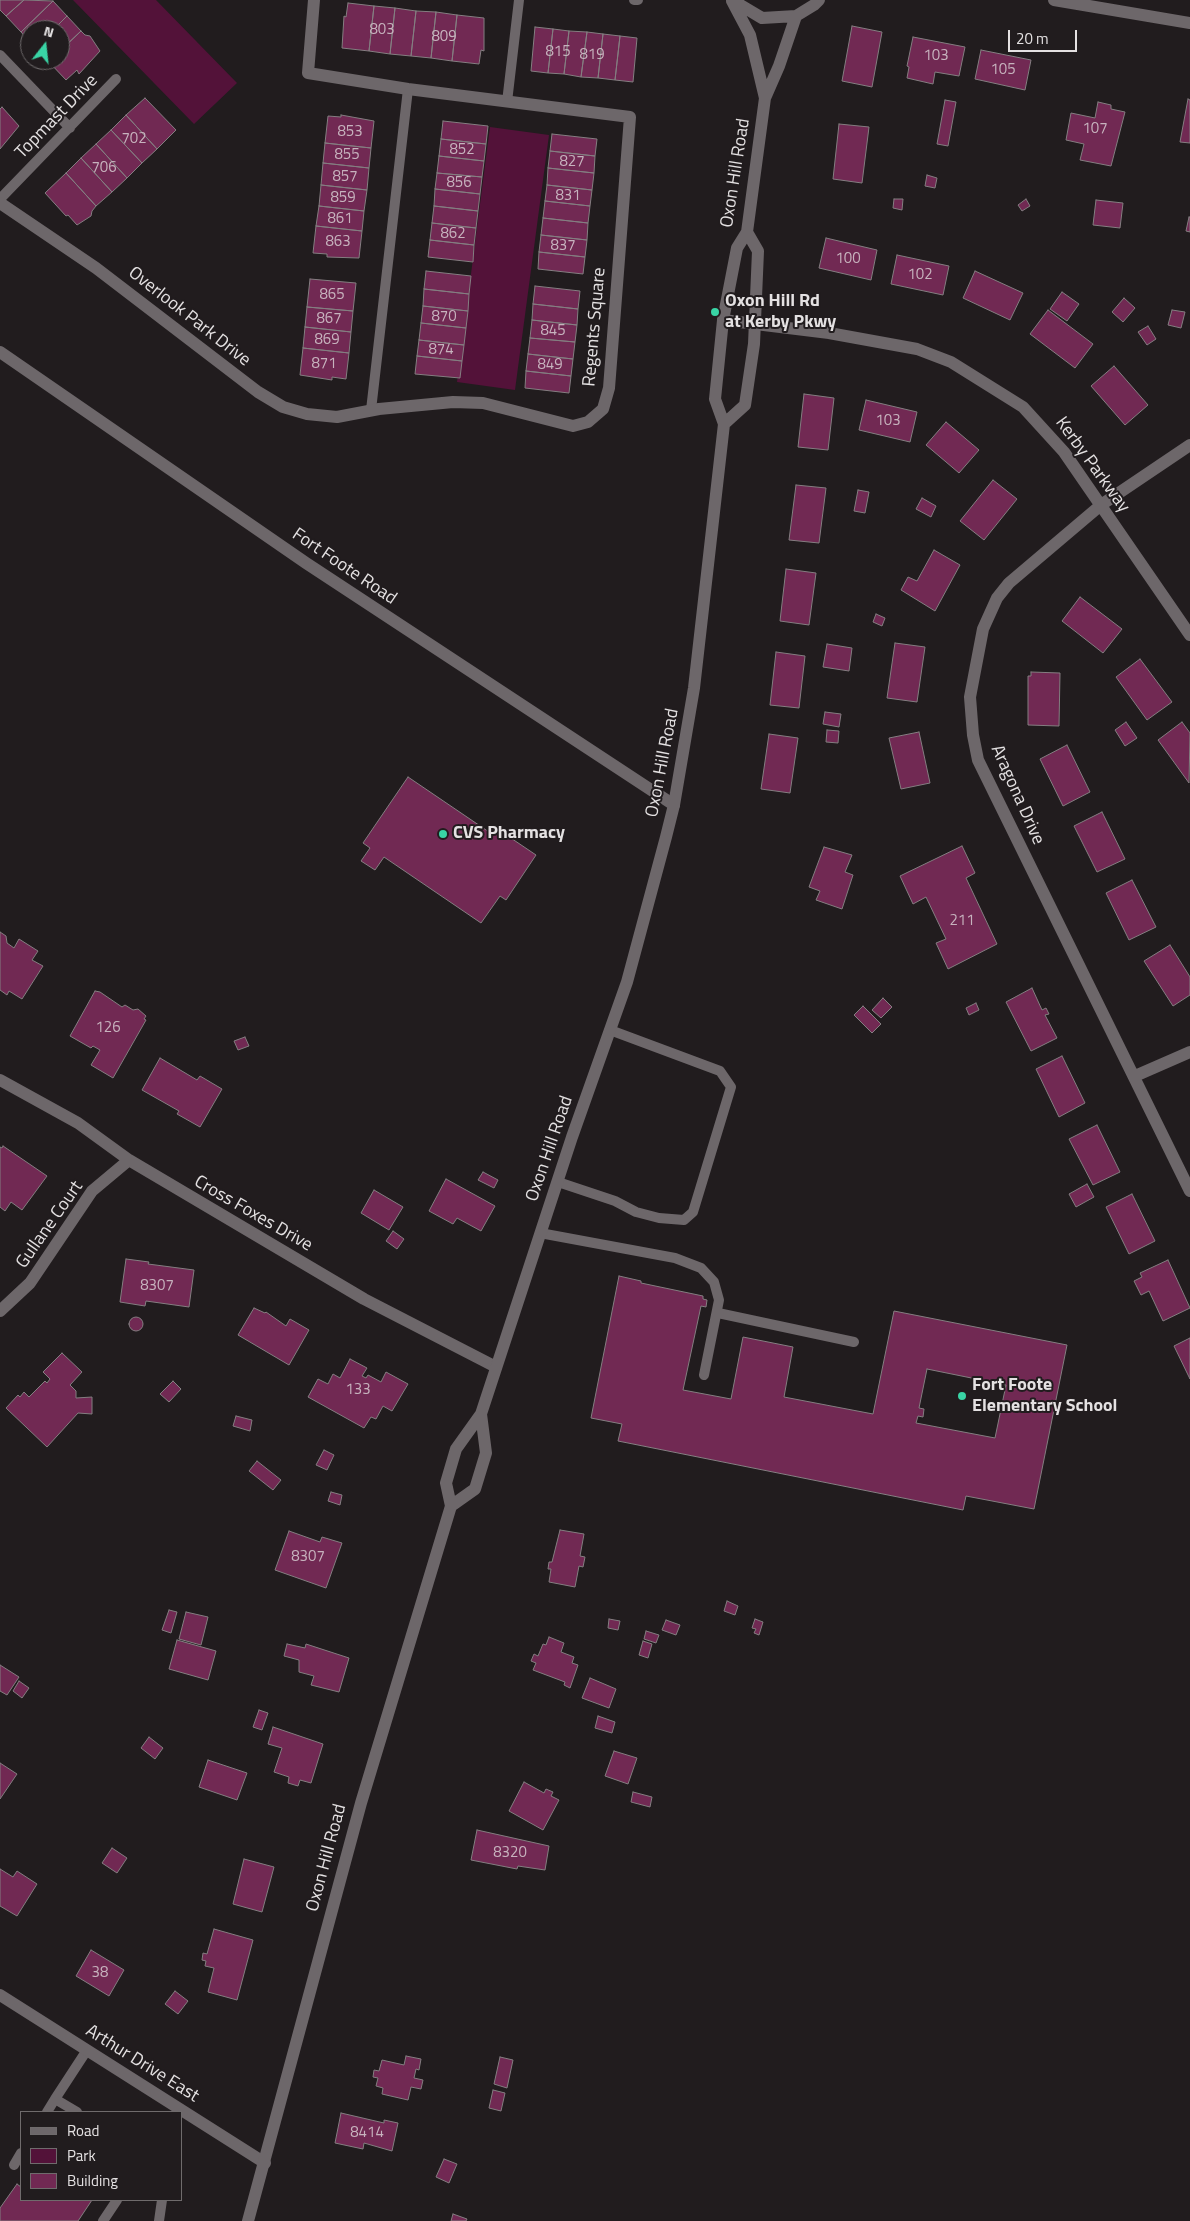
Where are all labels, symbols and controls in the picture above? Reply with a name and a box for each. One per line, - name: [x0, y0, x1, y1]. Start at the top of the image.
- north arrow: [20, 20, 70, 70]
- text: N: [41, 20, 57, 42]
- scale bar: [1010, 20, 1079, 52]
- house number: 803: [369, 21, 395, 39]
- text: 20 m: [1016, 27, 1049, 50]
- house number: 809: [431, 28, 457, 46]
- house number: 815: [545, 43, 571, 61]
- house number: 819: [579, 46, 605, 64]
- house number: 103: [923, 47, 949, 65]
- house number: 105: [990, 61, 1016, 79]
- street label: Topmast Drive: [11, 70, 103, 164]
- street label: Oxon Hill Road: [717, 117, 755, 229]
- house number: 107: [1082, 120, 1108, 138]
- house number: 853: [337, 123, 363, 141]
- house number: 702: [121, 130, 147, 148]
- house number: 852: [449, 141, 475, 159]
- house number: 855: [334, 146, 360, 164]
- house number: 827: [559, 153, 585, 171]
- house number: 706: [91, 159, 117, 177]
- house number: 857: [332, 168, 358, 186]
- house number: 856: [446, 174, 472, 192]
- house number: 831: [555, 187, 581, 205]
- house number: 859: [330, 189, 356, 207]
- house number: 861: [327, 210, 353, 228]
- house number: 862: [440, 225, 466, 243]
- house number: 863: [325, 233, 351, 251]
- house number: 837: [550, 237, 576, 255]
- house number: 100: [835, 250, 861, 268]
- street label: Overlook Park Drive: [124, 263, 254, 371]
- house number: 102: [907, 266, 933, 284]
- street label: Regents Square: [579, 267, 611, 387]
- house number: 865: [319, 286, 345, 304]
- place label: Oxon Hill Rd at Kerby Pkwy: [725, 291, 836, 334]
- marker: Oxon Hill Rd at Kerby Pkwy: [709, 306, 721, 318]
- house number: 870: [431, 308, 457, 326]
- house number: 867: [316, 310, 342, 328]
- house number: 845: [540, 322, 566, 340]
- house number: 869: [314, 331, 340, 349]
- house number: 874: [428, 341, 454, 359]
- house number: 871: [311, 355, 337, 373]
- house number: 849: [537, 356, 563, 374]
- house number: 103: [875, 412, 901, 430]
- street label: Kerby Parkway: [1050, 413, 1134, 517]
- street label: Fort Foote Road: [288, 524, 400, 610]
- street label: Oxon Hill Road: [642, 707, 684, 819]
- street label: Aragona Drive: [985, 742, 1049, 848]
- place label: CVS Pharmacy: [453, 823, 565, 845]
- marker: CVS Pharmacy: [437, 828, 449, 840]
- house number: 211: [949, 912, 975, 930]
- house number: 126: [95, 1019, 121, 1037]
- street label: Oxon Hill Road: [522, 1093, 578, 1205]
- street label: Cross Foxes Drive: [190, 1171, 316, 1257]
- street label: Gullane Court: [12, 1177, 88, 1273]
- house number: 8307: [140, 1277, 174, 1295]
- place label: Fort Foote Elementary School: [972, 1375, 1117, 1418]
- house number: 133: [345, 1381, 371, 1399]
- marker: Fort Foote Elementary School: [956, 1390, 968, 1402]
- house number: 8307: [291, 1548, 325, 1566]
- street label: Oxon Hill Road: [302, 1802, 352, 1914]
- house number: 8320: [493, 1844, 527, 1862]
- house number: 38: [92, 1964, 108, 1982]
- street label: Arthur Drive East: [81, 2020, 203, 2108]
- legend: [20, 2111, 182, 2201]
- text: Road: [67, 2119, 99, 2142]
- house number: 8414: [350, 2124, 384, 2142]
- text: Park: [67, 2144, 96, 2167]
- text: Building: [67, 2169, 118, 2192]

